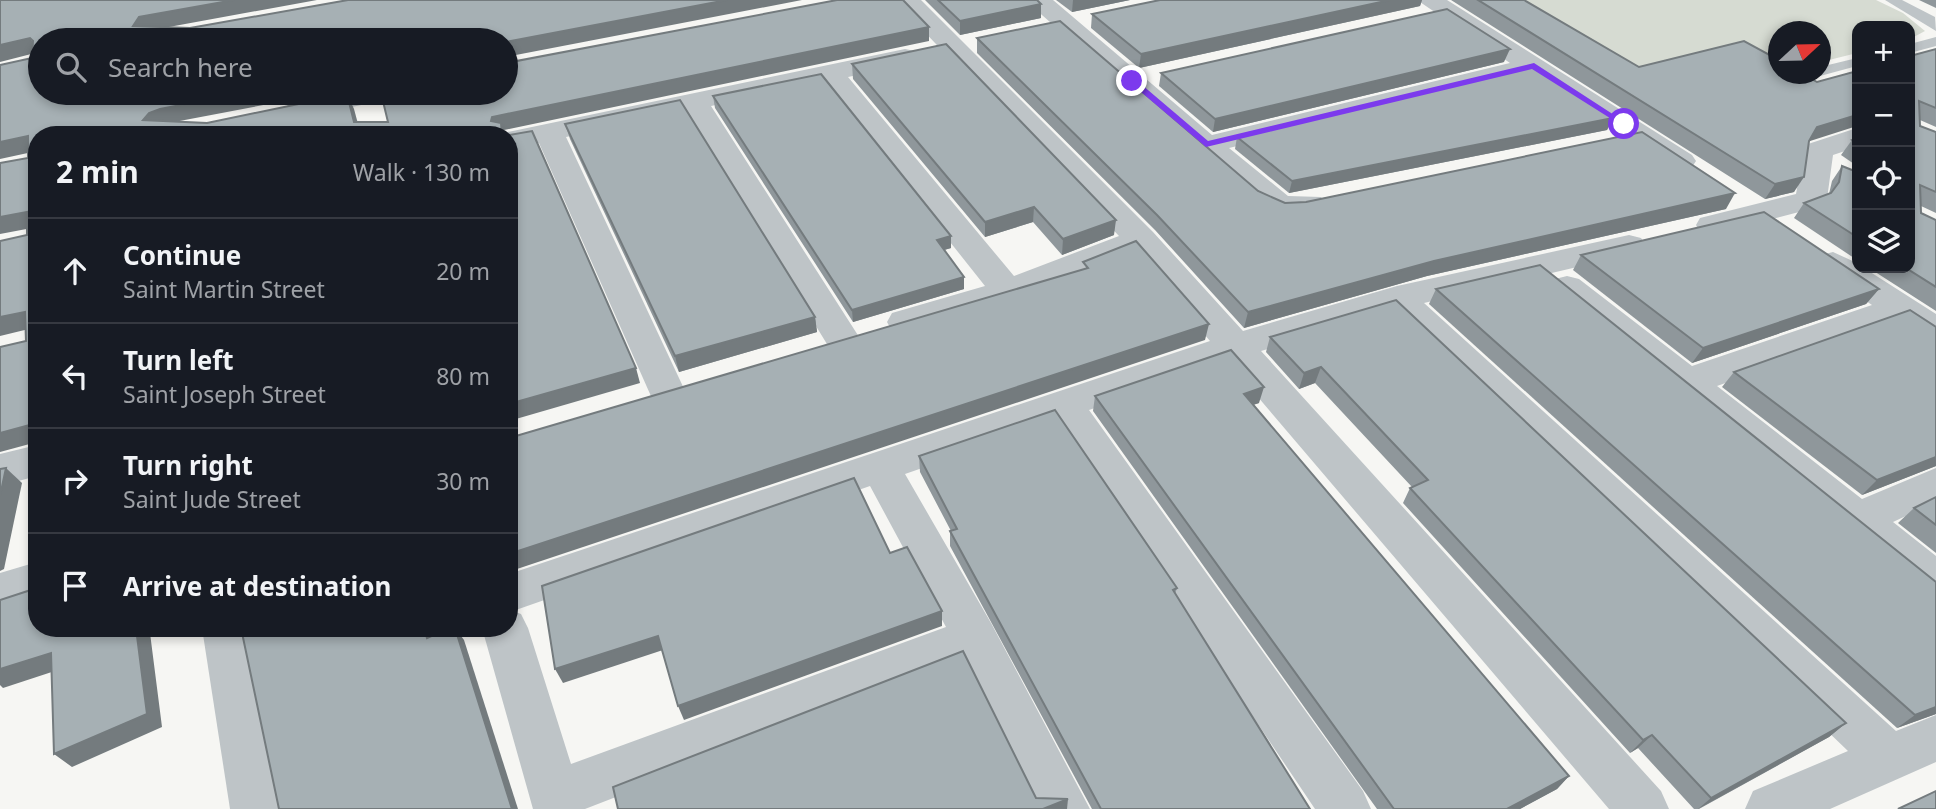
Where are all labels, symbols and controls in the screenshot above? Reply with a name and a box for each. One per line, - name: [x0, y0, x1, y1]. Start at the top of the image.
- north arrow: [1768, 21, 1831, 84]
- map controls: [1852, 21, 1915, 273]
- button: +: [1852, 21, 1915, 84]
- search box: [28, 28, 518, 105]
- icon: search: [52, 48, 90, 86]
- text: Search here: [108, 49, 253, 85]
- route end: [1116, 65, 1147, 96]
- button: −: [1852, 84, 1915, 147]
- route start: [1608, 108, 1639, 139]
- button: locate: [1852, 147, 1915, 210]
- text: 2 min: [56, 151, 139, 192]
- text: Walk · 130 m: [353, 156, 490, 188]
- button: layers: [1852, 210, 1915, 273]
- text: Continue: [123, 237, 241, 273]
- icon: ahead: [56, 252, 94, 290]
- text: 20 m: [436, 255, 490, 287]
- text: Saint Martin Street: [123, 273, 325, 305]
- text: Turn left: [123, 342, 234, 378]
- icon: left: [56, 357, 94, 395]
- text: 80 m: [436, 360, 490, 392]
- text: Saint Joseph Street: [123, 378, 326, 410]
- text: Turn right: [123, 447, 253, 483]
- icon: right: [56, 462, 94, 500]
- text: 30 m: [436, 465, 490, 497]
- text: Saint Jude Street: [123, 483, 301, 515]
- icon: arrive: [56, 567, 94, 605]
- text: Arrive at destination: [123, 568, 392, 604]

